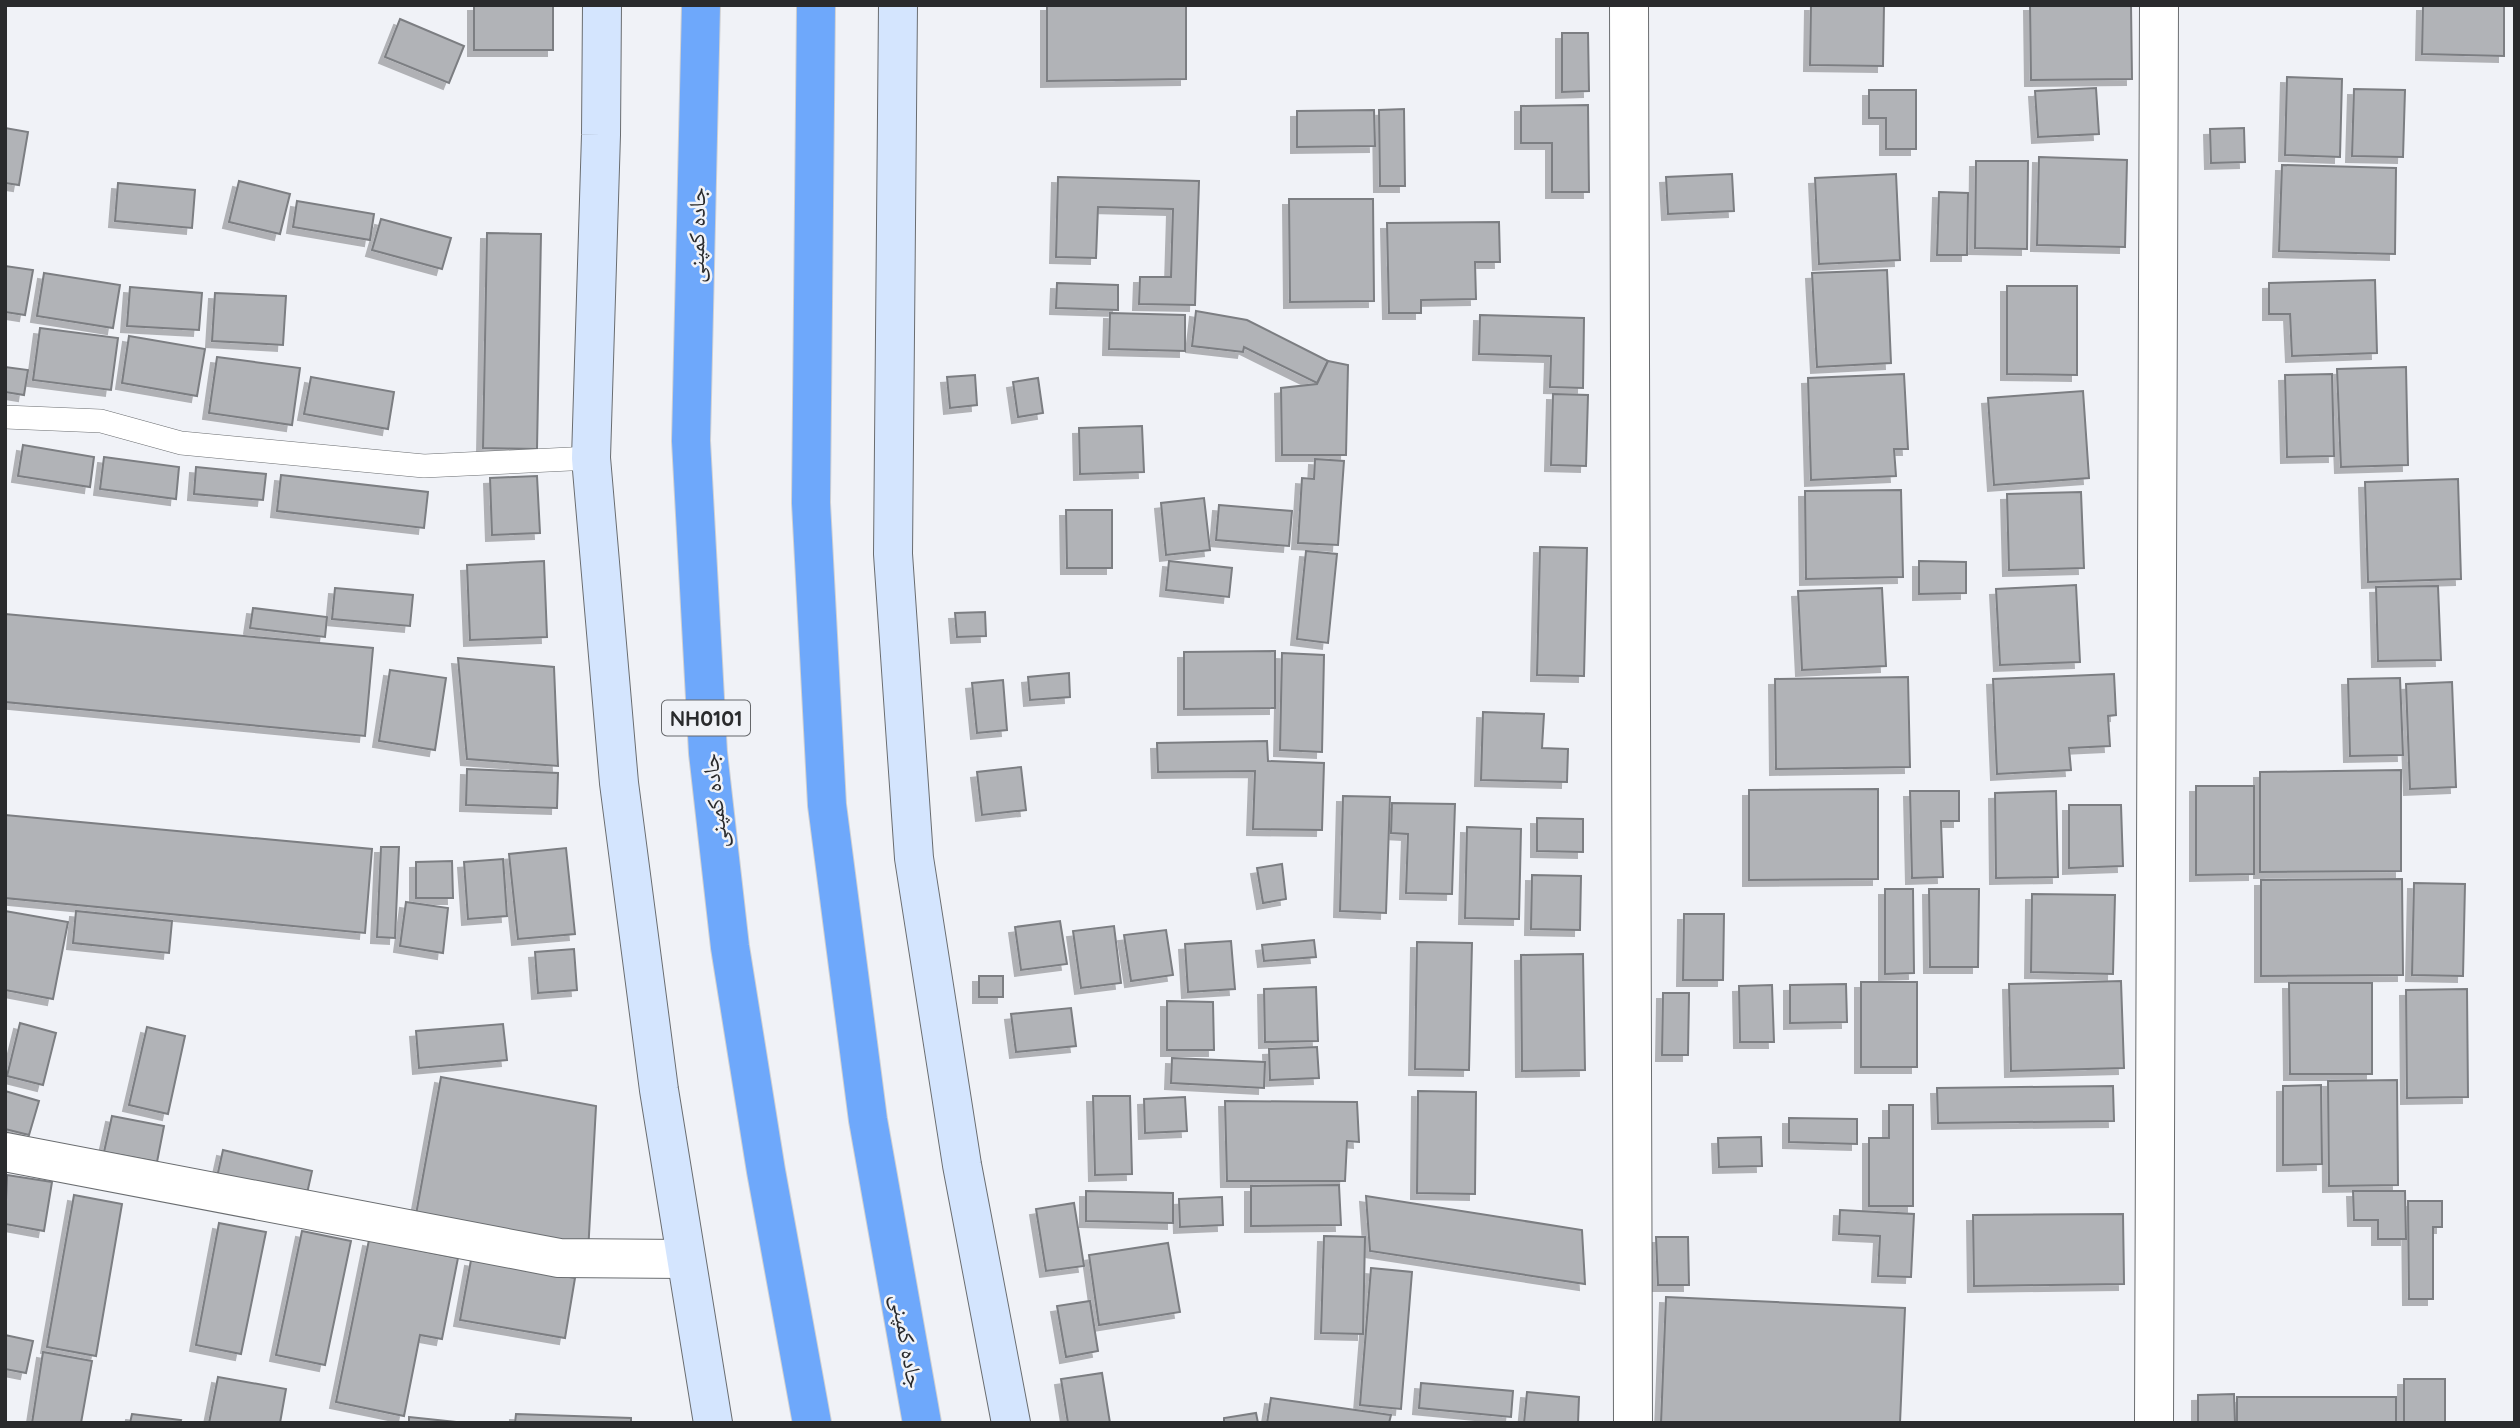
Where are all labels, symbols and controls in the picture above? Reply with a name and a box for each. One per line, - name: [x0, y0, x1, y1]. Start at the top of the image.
- street label: جاده کمپنی: [681, 187, 712, 283]
- road number: NH0101: [662, 700, 750, 736]
- street label: جاده کمپنی: [695, 752, 734, 850]
- street label: جاده کمپنی: [885, 1291, 931, 1391]

